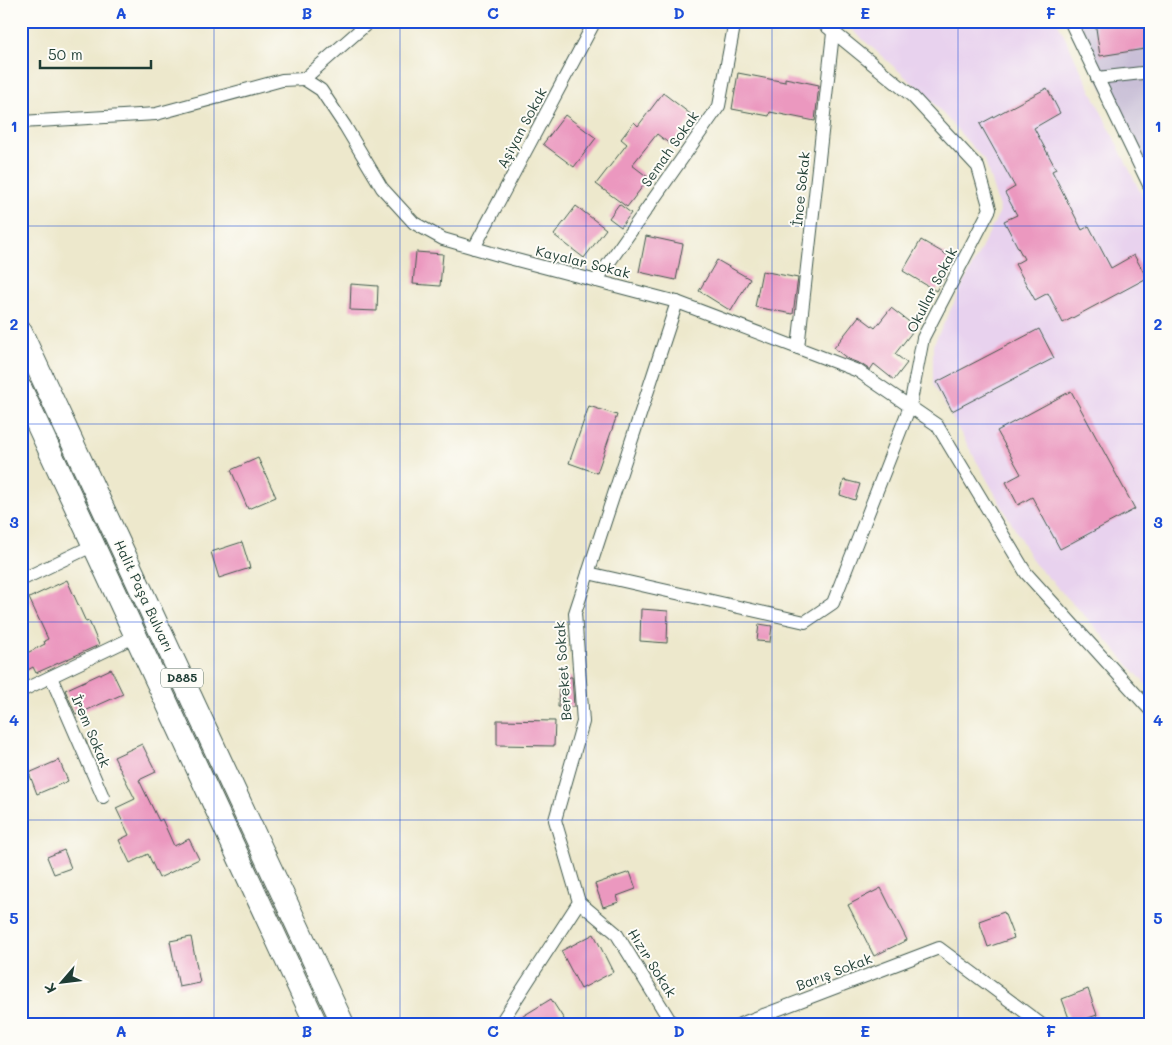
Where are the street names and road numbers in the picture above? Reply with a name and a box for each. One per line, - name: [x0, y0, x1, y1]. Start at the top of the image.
- street label: Aşiyan Sokak: [492, 84, 551, 171]
- street label: Semah Sokak: [636, 107, 703, 190]
- street label: İnce Sokak: [787, 151, 814, 227]
- street label: Kayalar Sokak: [534, 241, 632, 282]
- street label: Okullar Sokak: [902, 244, 961, 336]
- street label: Halit Paşa Bulvarı: [110, 537, 179, 655]
- street label: Bereket Sokak: [550, 621, 575, 721]
- road number: D885: [161, 668, 203, 688]
- street label: İrem Sokak: [68, 692, 115, 770]
- street label: Hızır Sokak: [624, 925, 681, 1001]
- street label: Barış Sokak: [793, 948, 875, 995]

